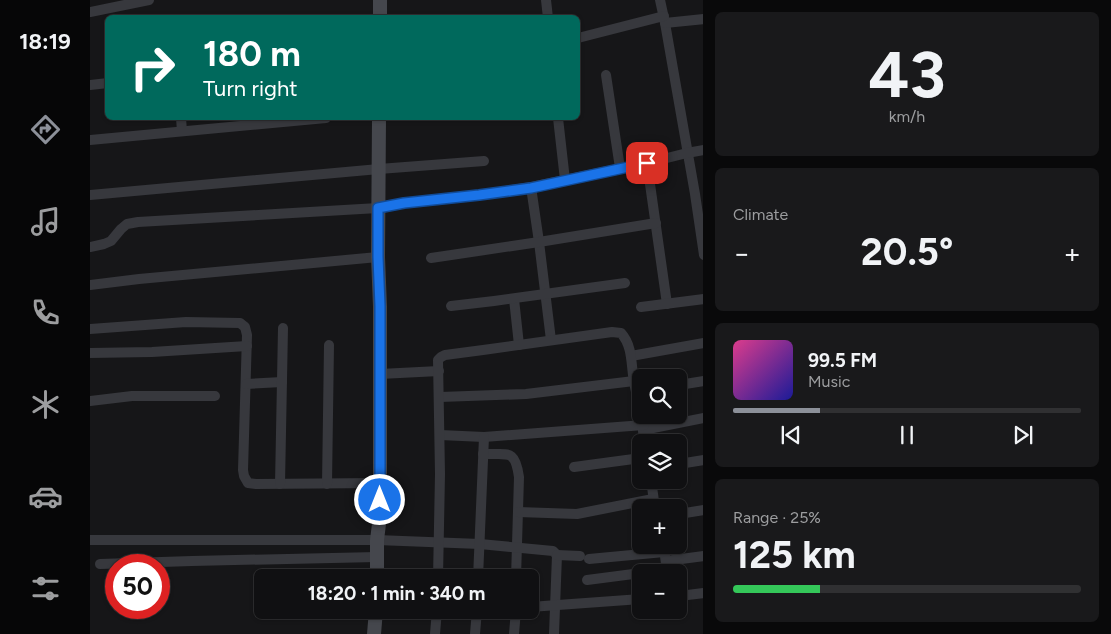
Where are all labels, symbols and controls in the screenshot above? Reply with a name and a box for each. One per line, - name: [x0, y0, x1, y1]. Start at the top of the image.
- text: 18:19: [19, 28, 71, 55]
- text: 180 m: [203, 33, 301, 75]
- icon: right: [120, 35, 185, 100]
- text: 43: [868, 35, 946, 113]
- text: Turn right: [203, 75, 298, 102]
- text: km/h: [889, 107, 925, 126]
- icon: directions: [28, 112, 63, 147]
- pin: [626, 142, 668, 184]
- icon: arrive: [633, 149, 661, 177]
- icon: music: [28, 204, 63, 239]
- text: Climate: [733, 205, 788, 224]
- text: 20.5°: [861, 229, 953, 275]
- text: −: [733, 236, 750, 270]
- text: +: [1064, 236, 1081, 270]
- icon: phone: [28, 295, 63, 330]
- text: 99.5 FM: [808, 349, 877, 372]
- map controls: [632, 369, 687, 619]
- button: search: [632, 369, 687, 424]
- text: Music: [808, 372, 850, 391]
- icon: climate: [28, 387, 63, 422]
- icon: previous: [777, 421, 805, 449]
- icon: pause: [893, 421, 921, 449]
- icon: next: [1009, 421, 1037, 449]
- button: layers: [632, 434, 687, 489]
- position arrow: [353, 473, 405, 525]
- icon: car: [28, 479, 63, 514]
- button: +: [632, 499, 687, 554]
- text: Range · 25%: [733, 508, 821, 527]
- text: 125 km: [733, 532, 856, 578]
- speed limit sign: 50: [105, 554, 170, 619]
- button: −: [632, 564, 687, 619]
- icon: filters: [28, 571, 63, 606]
- text: 18:20 · 1 min · 340 m: [308, 582, 485, 605]

